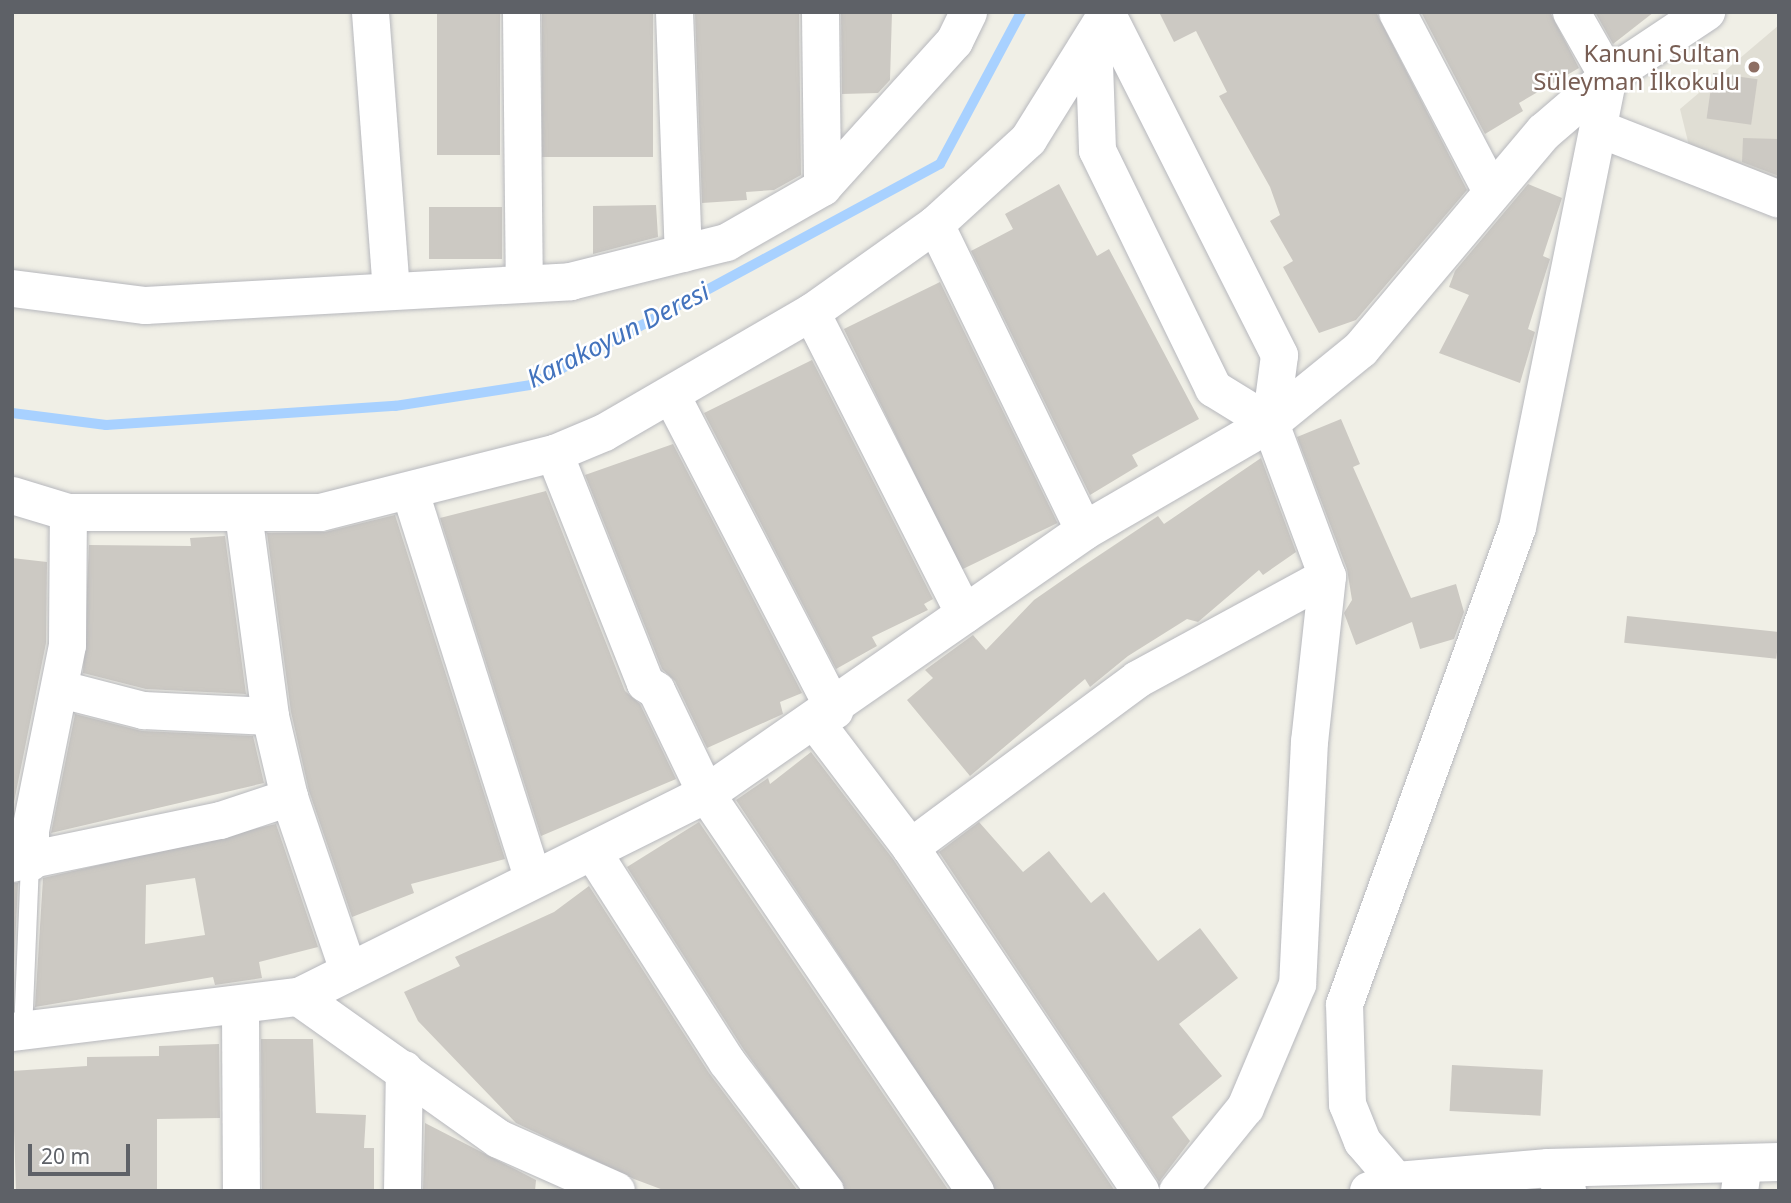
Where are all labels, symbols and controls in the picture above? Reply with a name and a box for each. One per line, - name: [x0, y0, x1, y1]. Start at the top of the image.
- place label: Kanuni Sultan Süleyman İlkokulu: [1533, 39, 1740, 95]
- marker: Kanuni Sultan Süleyman İlkokulu: [1746, 59, 1762, 75]
- water label: Karakoyun Deresi: [522, 276, 714, 394]
- scale bar: [32, 1130, 133, 1174]
- text: 20 m: [41, 1142, 90, 1170]

